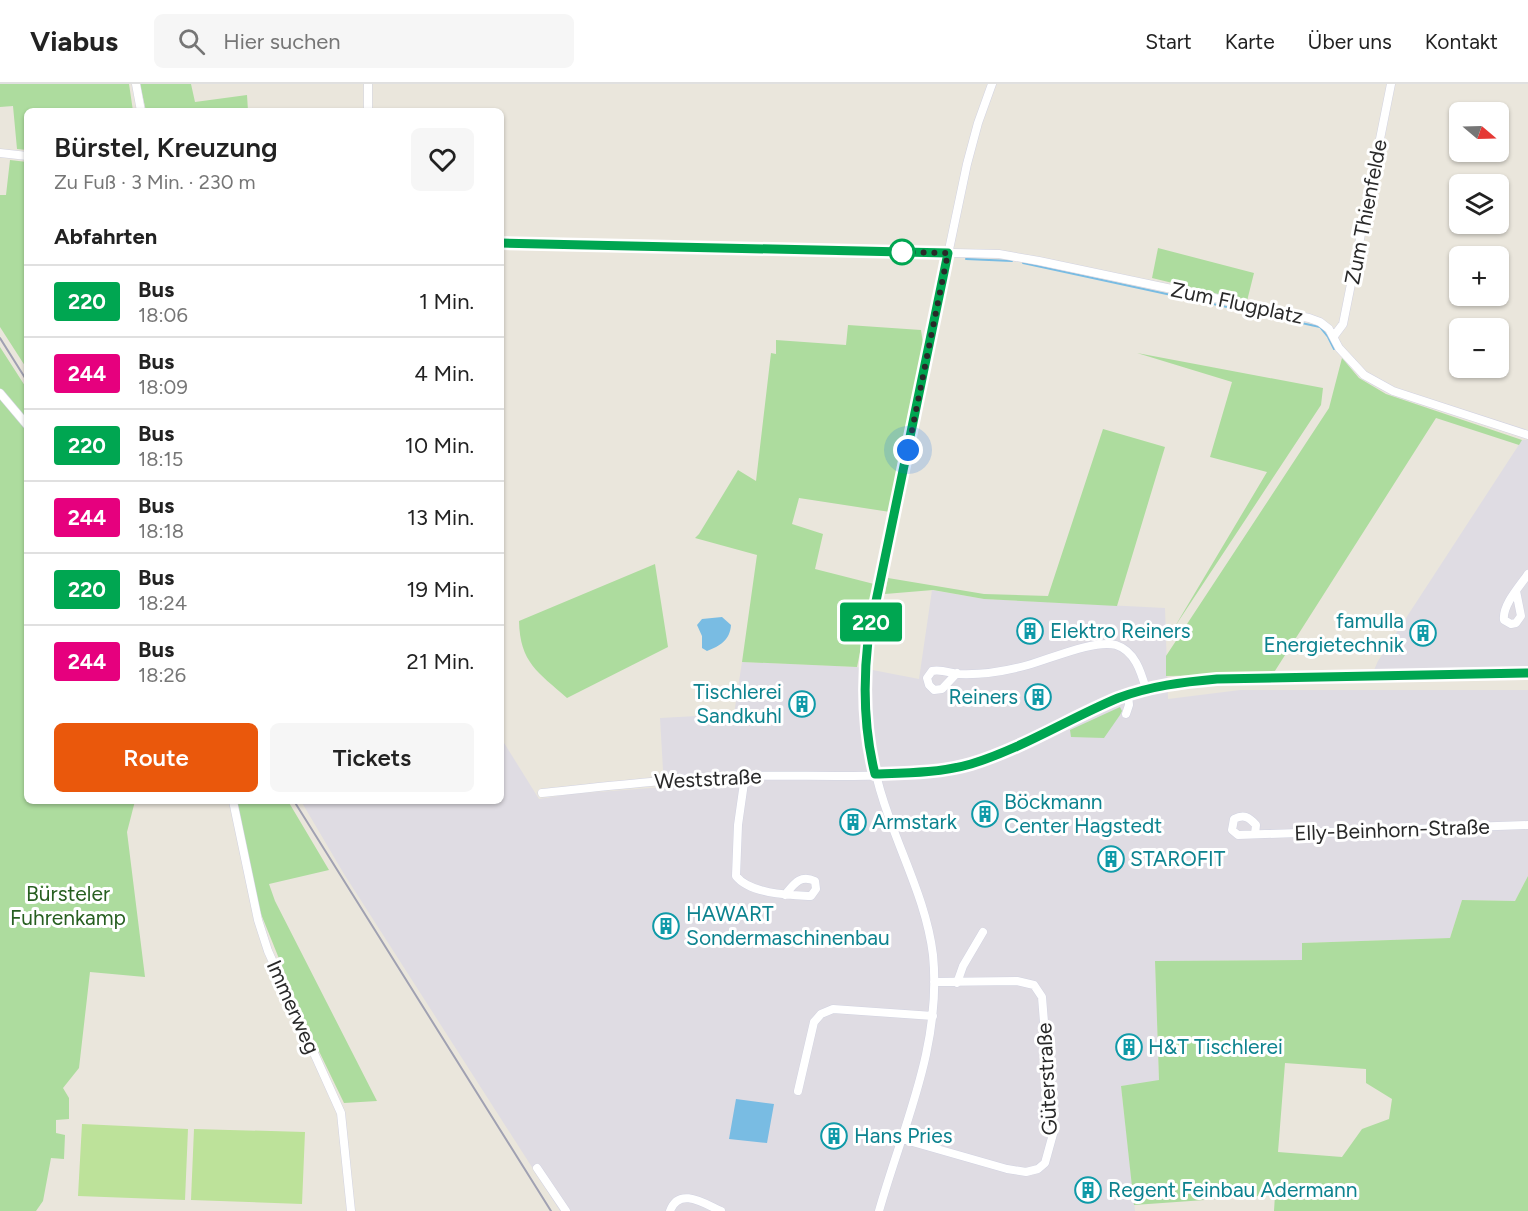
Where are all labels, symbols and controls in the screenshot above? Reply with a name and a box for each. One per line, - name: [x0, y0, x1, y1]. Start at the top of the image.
- search box: [154, 14, 574, 68]
- text: Viabus: [30, 24, 118, 58]
- icon: search: [175, 25, 208, 58]
- text: Hier suchen: [223, 28, 341, 55]
- text: Start: [1145, 29, 1192, 54]
- text: Karte: [1225, 29, 1275, 54]
- text: Über uns: [1308, 29, 1392, 54]
- text: Kontakt: [1425, 29, 1498, 54]
- north arrow: [1449, 102, 1509, 162]
- map controls: [1449, 102, 1509, 378]
- button: heart: [411, 128, 474, 191]
- text: Bürstel, Kreuzung: [54, 130, 278, 164]
- street label: Zum Thienfelde: [1339, 137, 1392, 287]
- text: Zu Fuß · 3 Min. · 230 m: [54, 170, 255, 194]
- button: layers: [1449, 174, 1509, 234]
- text: Abfahrten: [54, 223, 157, 250]
- unlabelled marker: [889, 239, 915, 265]
- button: +: [1449, 246, 1509, 306]
- text: Bus: [138, 276, 174, 303]
- street label: Zum Flugplatz: [1169, 276, 1305, 329]
- text: 1 Min.: [419, 288, 474, 315]
- text: 220: [68, 289, 106, 314]
- text: 18:06: [138, 303, 188, 327]
- button: −: [1449, 318, 1509, 378]
- text: Bus: [138, 348, 174, 375]
- text: 4 Min.: [414, 360, 474, 387]
- text: 244: [68, 361, 106, 386]
- text: 18:09: [138, 375, 188, 399]
- text: Bus: [138, 420, 174, 447]
- text: 10 Min.: [405, 432, 474, 459]
- text: 220: [68, 433, 106, 458]
- your location: [893, 435, 923, 465]
- text: 18:15: [138, 447, 183, 471]
- text: Bus: [138, 492, 174, 519]
- text: 13 Min.: [407, 504, 474, 531]
- text: 244: [68, 505, 106, 530]
- text: 18:18: [138, 519, 184, 543]
- text: Bus: [138, 564, 174, 591]
- text: 19 Min.: [406, 576, 474, 603]
- text: 220: [68, 577, 106, 602]
- text: 18:24: [138, 591, 187, 615]
- line badge: 220: [836, 602, 906, 642]
- place label: famulla Energietechnik: [1263, 608, 1405, 657]
- text: 220: [852, 610, 890, 635]
- building icon: Elektro Reiners: [1015, 616, 1045, 646]
- place label: Elektro Reiners: [1050, 618, 1191, 643]
- building icon: famulla Energietechnik: [1408, 618, 1438, 648]
- text: Bus: [138, 636, 174, 663]
- text: 21 Min.: [407, 648, 474, 675]
- text: 244: [68, 649, 106, 674]
- text: 18:26: [138, 663, 186, 687]
- place label: Tischlerei Sandkuhl: [693, 679, 782, 728]
- building icon: Reiners: [1023, 682, 1053, 712]
- place label: Reiners: [948, 684, 1018, 709]
- building icon: Tischlerei Sandkuhl: [787, 689, 817, 719]
- button: Route: [54, 723, 258, 792]
- button: Tickets: [270, 723, 474, 792]
- street label: Weststraße: [654, 763, 762, 794]
- place label: Böckmann Center Hagstedt: [1004, 789, 1162, 838]
- building icon: Böckmann Center Hagstedt: [970, 799, 1000, 829]
- building icon: Armstark: [838, 807, 868, 837]
- place label: Armstark: [872, 809, 958, 834]
- street label: Elly-Beinhorn-Straße: [1294, 814, 1490, 845]
- building icon: STAROFIT: [1096, 844, 1126, 874]
- place label: STAROFIT: [1130, 846, 1226, 871]
- park label: Bürsteler Fuhrenkamp: [10, 881, 126, 930]
- place label: HAWART Sondermaschinenbau: [686, 901, 890, 950]
- building icon: HAWART Sondermaschinenbau: [651, 911, 681, 941]
- street label: Immerweg: [262, 956, 325, 1058]
- street label: Güterstraße: [1031, 1022, 1062, 1136]
- building icon: H&T Tischlerei: [1114, 1032, 1144, 1062]
- place label: H&T Tischlerei: [1148, 1034, 1283, 1059]
- building icon: Hans Pries: [819, 1121, 849, 1151]
- place label: Hans Pries: [854, 1123, 952, 1148]
- building icon: Regent Feinbau Adermann: [1073, 1175, 1103, 1205]
- place label: Regent Feinbau Adermann: [1108, 1177, 1357, 1202]

